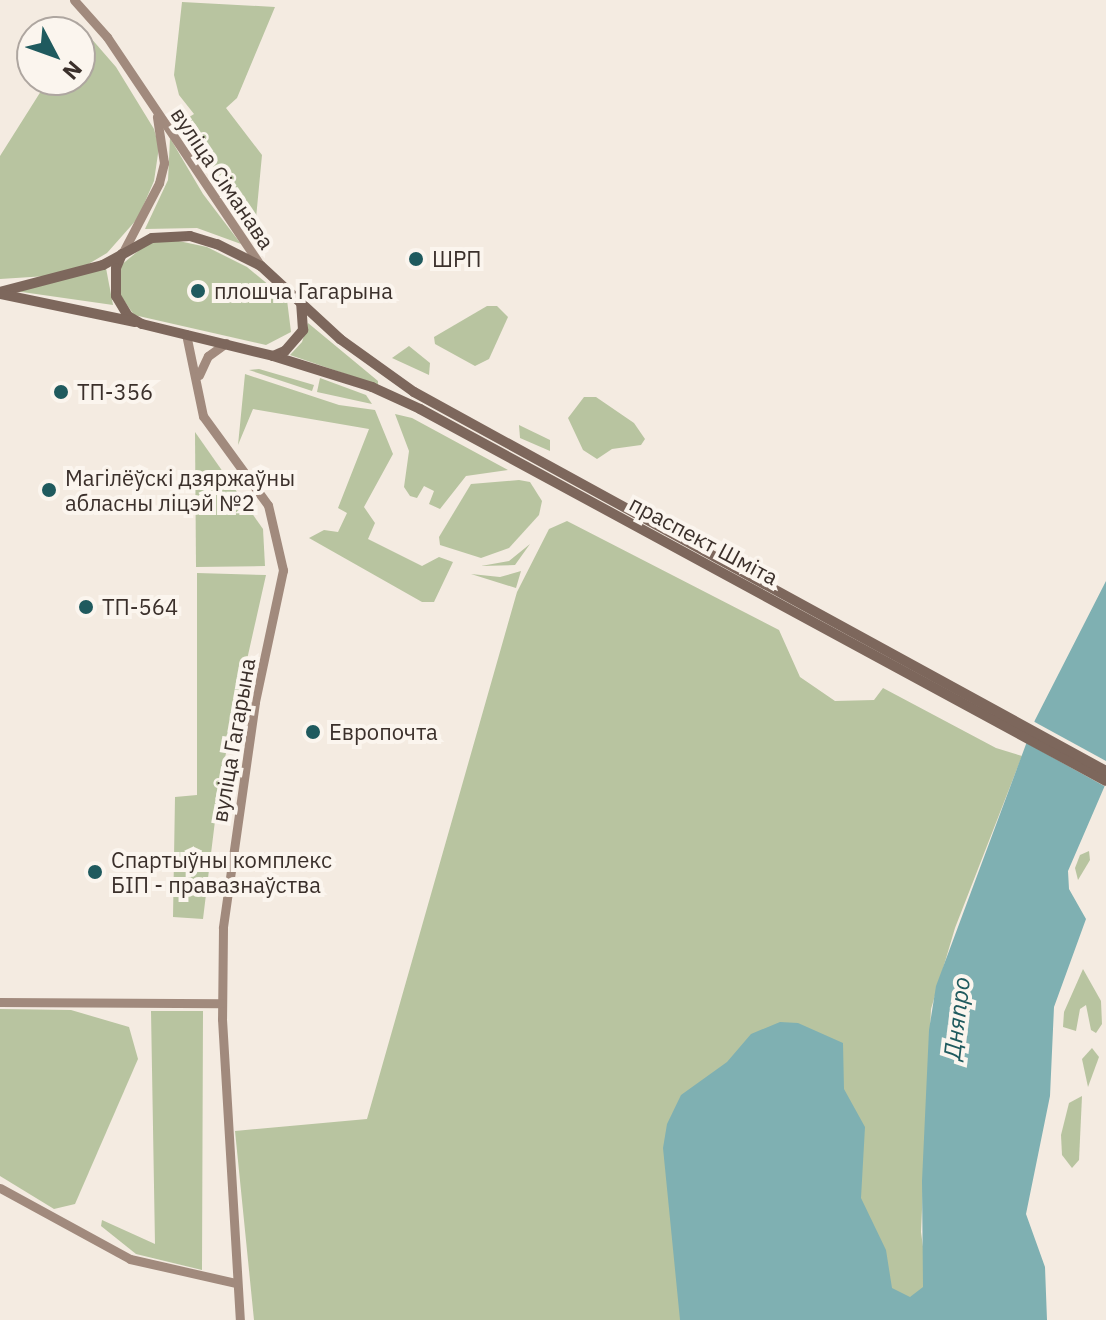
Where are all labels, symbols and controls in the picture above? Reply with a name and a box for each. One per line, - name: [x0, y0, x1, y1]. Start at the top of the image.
- north arrow: [16, 16, 96, 96]
- text: N: [57, 55, 89, 86]
- street label: вуліца Сіманава: [166, 102, 280, 254]
- place label: ШРП: [432, 246, 482, 272]
- marker: ШРП: [407, 250, 425, 268]
- place label: плошча Гагарына: [214, 278, 393, 304]
- marker: плошча Гагарына: [189, 282, 207, 300]
- place label: ТП-356: [77, 379, 153, 405]
- marker: ТП-356: [52, 383, 70, 401]
- place label: Магілёўскі дзяржаўны абласны ліцэй №2: [65, 464, 295, 516]
- marker: Магілёўскі дзяржаўны абласны ліцэй №2: [40, 481, 58, 499]
- street label: праспект Шміта: [625, 490, 783, 590]
- place label: ТП-564: [102, 594, 178, 620]
- marker: ТП-564: [77, 598, 95, 616]
- street label: вуліца Гагарына: [206, 656, 260, 824]
- place label: Европочта: [329, 719, 438, 745]
- marker: Европочта: [304, 723, 322, 741]
- place label: Спартыўны комплекс БІП - правазнаўства: [111, 846, 332, 898]
- marker: Спартыўны комплекс БІП - правазнаўства: [86, 863, 104, 881]
- water label: Дняпро: [938, 975, 976, 1061]

